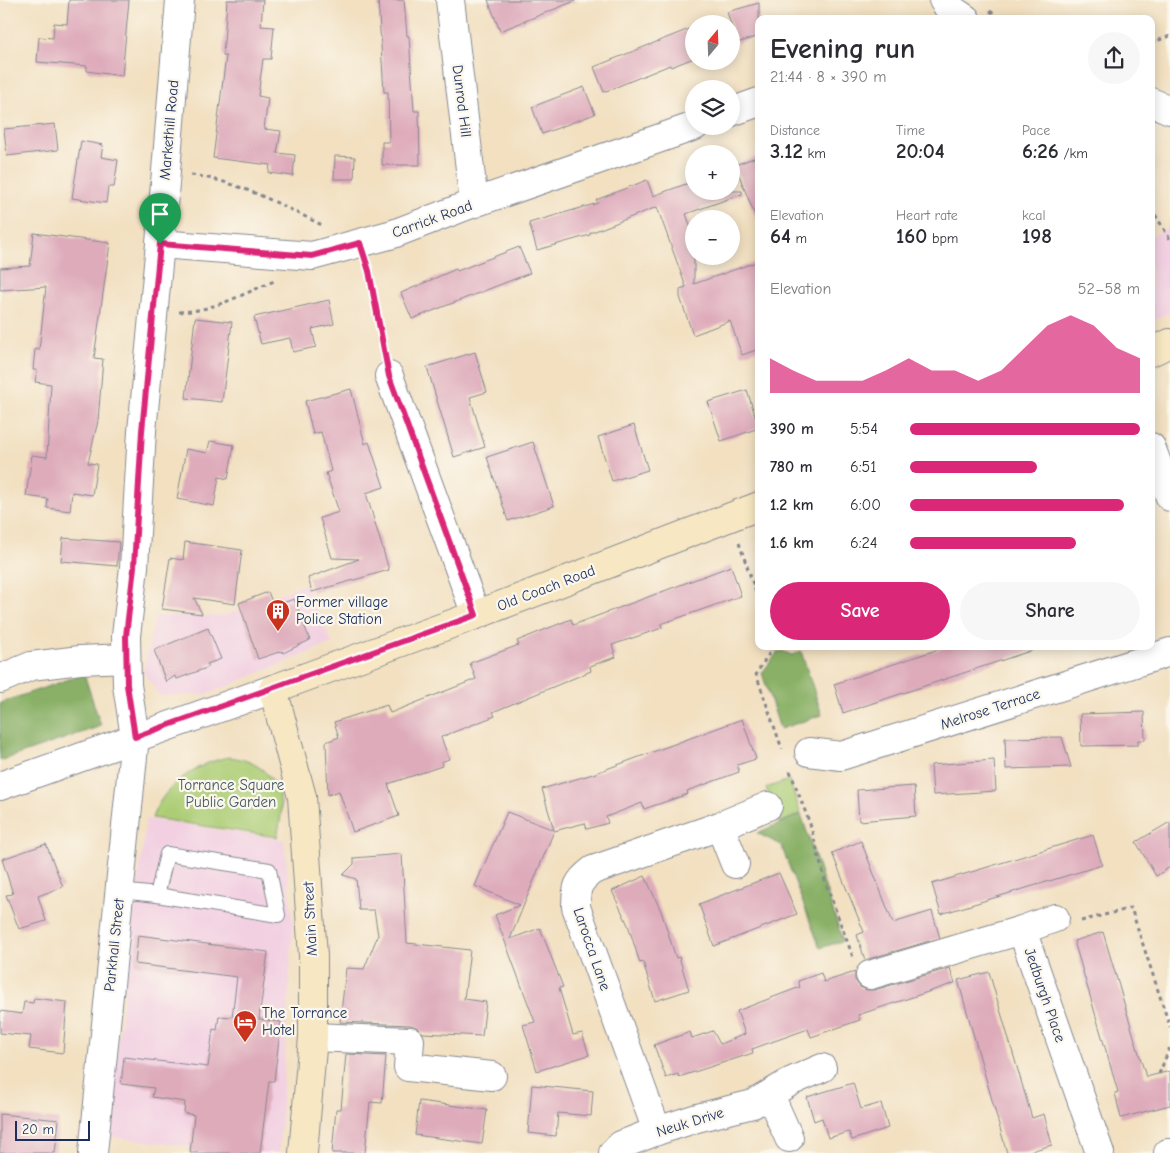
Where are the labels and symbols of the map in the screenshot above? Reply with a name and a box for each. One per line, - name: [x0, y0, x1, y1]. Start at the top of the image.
- north arrow: [685, 15, 740, 70]
- street label: Dunrod Hill: [449, 64, 475, 138]
- street label: Markethill Road: [156, 79, 182, 181]
- pin: [139, 193, 181, 244]
- street label: Carrick Road: [389, 196, 475, 242]
- street label: Old Coach Road: [494, 561, 598, 615]
- place label: Former village Police Station: [296, 593, 389, 628]
- building icon: Former village Police Station: [265, 598, 291, 632]
- street label: Melrose Terrace: [938, 684, 1043, 734]
- park label: Torrance Square Public Garden: [178, 776, 285, 811]
- street label: Main Street: [299, 881, 321, 957]
- street label: Parkhall Street: [100, 897, 128, 993]
- street label: Larocca Lane: [569, 905, 615, 993]
- street label: Jedburgh Place: [1020, 945, 1070, 1045]
- place label: The Torrance Hotel: [262, 1004, 348, 1039]
- hotel icon: The Torrance Hotel: [232, 1009, 258, 1043]
- street label: Neuk Drive: [654, 1103, 726, 1141]
- scale bar: [15, 1118, 90, 1141]

